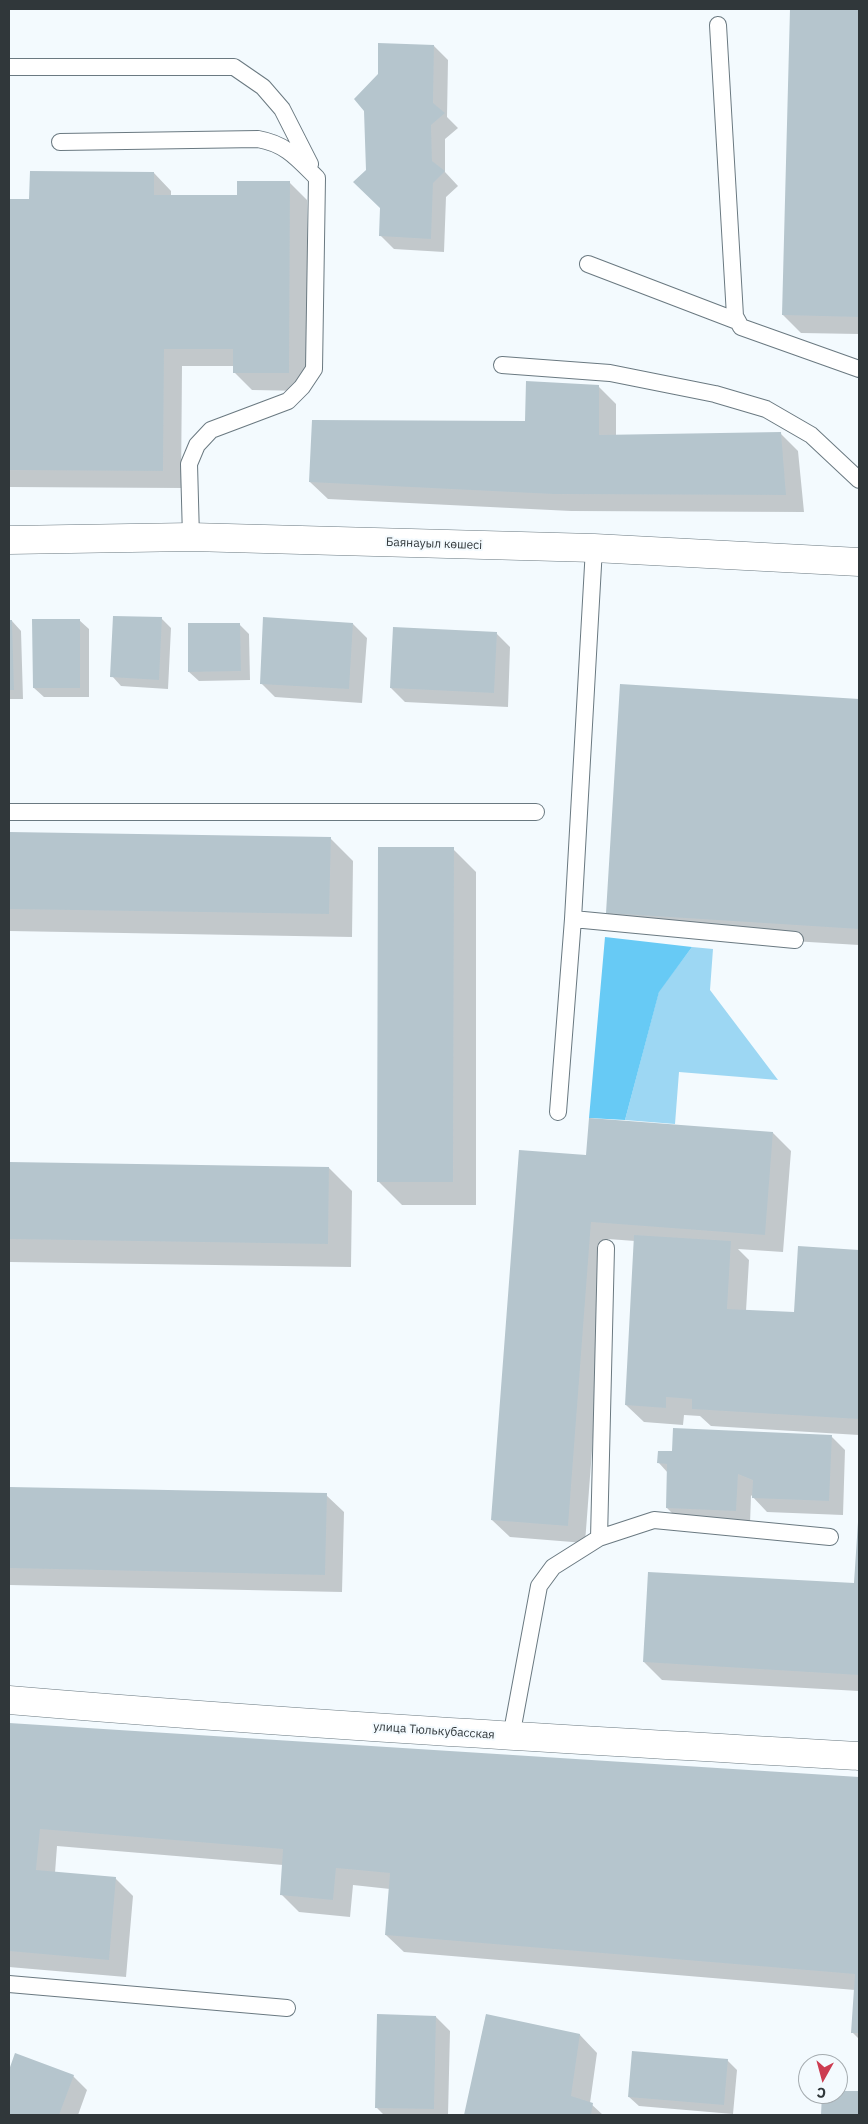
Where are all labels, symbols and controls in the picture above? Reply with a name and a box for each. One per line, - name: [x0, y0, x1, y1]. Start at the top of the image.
- street label: Баянауыл көшесі: [386, 535, 482, 553]
- street label: улица Тюлькубасская: [373, 1720, 495, 1742]
- north arrow: [798, 2054, 848, 2104]
- text: С: [816, 2083, 827, 2102]

